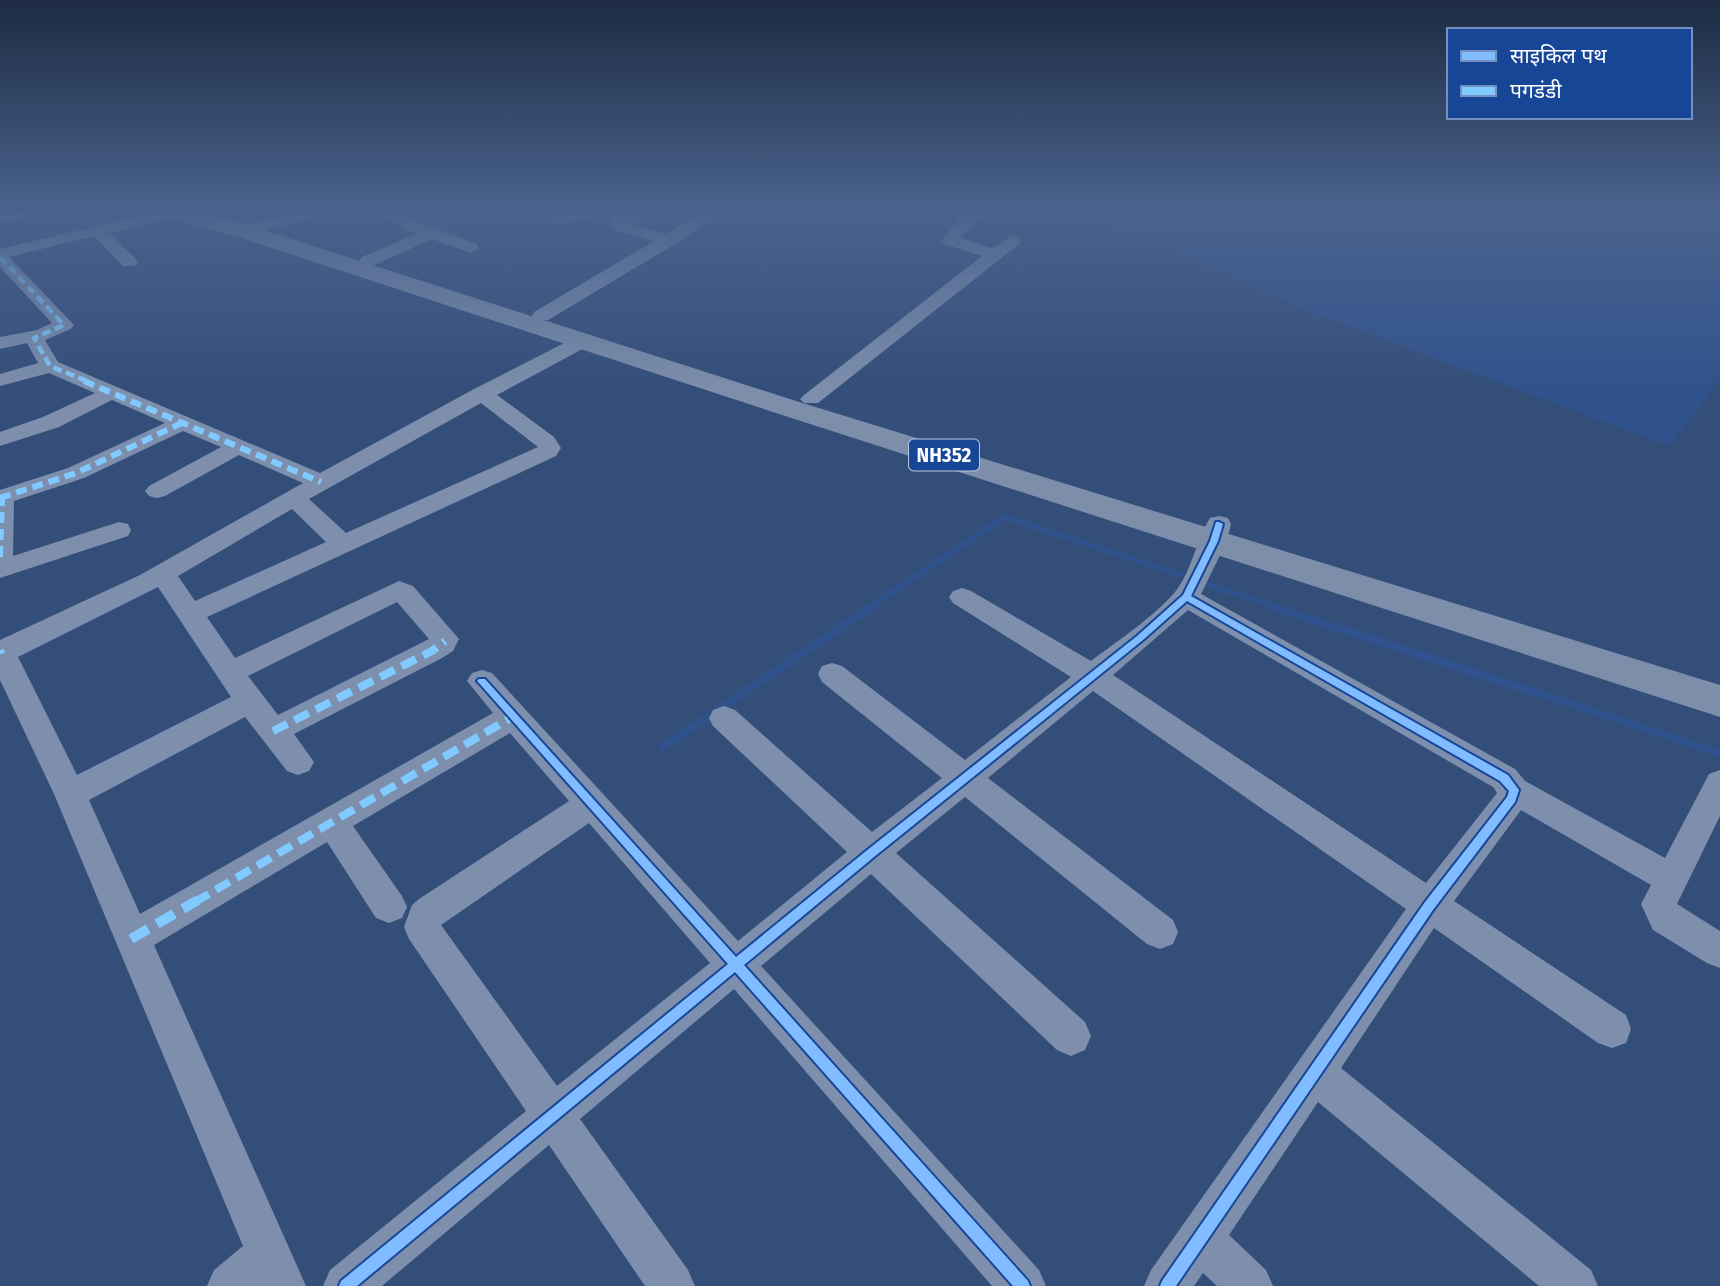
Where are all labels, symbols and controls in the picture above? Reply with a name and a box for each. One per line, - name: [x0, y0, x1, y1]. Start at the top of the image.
- legend: [1447, 28, 1692, 119]
- text: साइकिल पथ: [1510, 43, 1607, 69]
- text: पगडंडी: [1510, 78, 1562, 104]
- road number: NH352: [909, 440, 979, 470]

